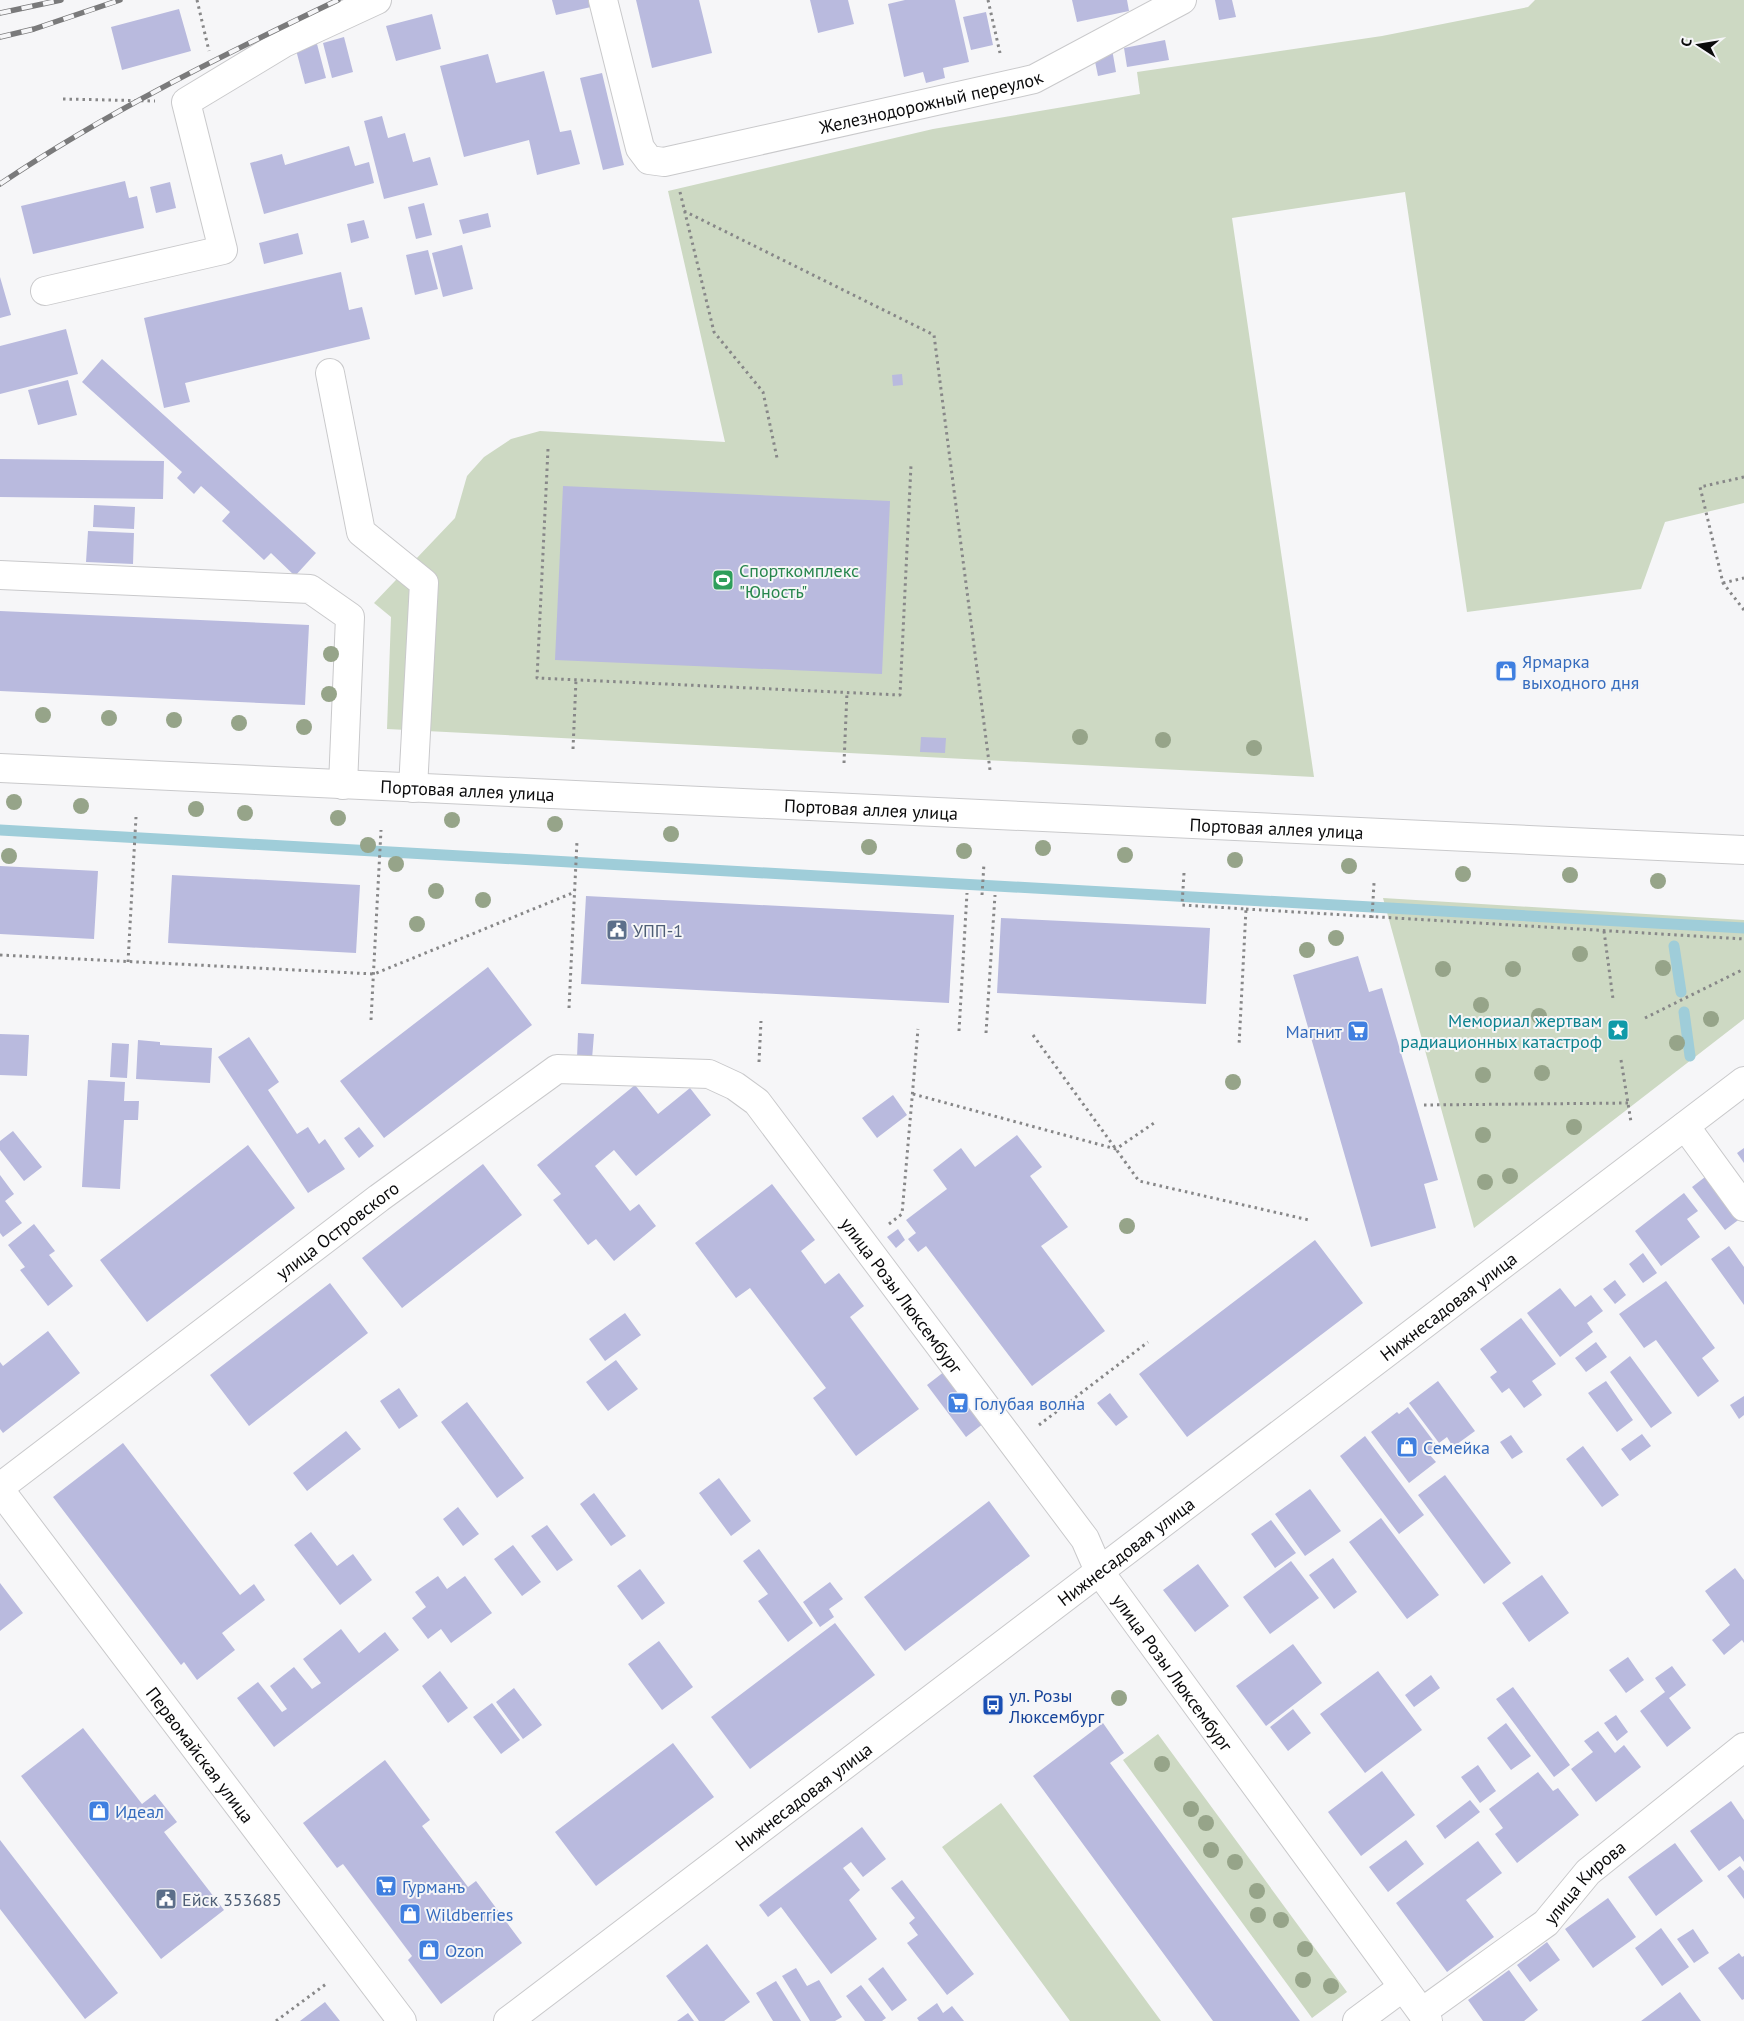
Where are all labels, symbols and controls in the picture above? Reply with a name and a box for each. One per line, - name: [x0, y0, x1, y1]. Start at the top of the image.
- north arrow: [1674, 20, 1724, 70]
- text: С: [1677, 36, 1696, 48]
- street label: Железнодорожный переулок: [816, 65, 1047, 139]
- place label: Спорткомплекс "Юность": [739, 559, 859, 603]
- sports icon: Спорткомплекс "Юность": [711, 568, 735, 592]
- place label: Ярмарка выходного дня: [1522, 650, 1639, 694]
- shop icon: Ярмарка выходного дня: [1494, 659, 1518, 683]
- street label: Портовая аллея улица: [380, 774, 555, 806]
- street label: Портовая аллея улица: [783, 793, 959, 825]
- street label: Портовая аллея улица: [1189, 812, 1364, 844]
- public building icon: УПП-1: [605, 918, 629, 942]
- place label: УПП-1: [633, 919, 683, 942]
- place label: Мемориал жертвам радиационных катастроф: [1400, 1009, 1602, 1053]
- place icon: Мемориал жертвам радиационных катастроф: [1606, 1018, 1630, 1042]
- supermarket icon: Магнит: [1346, 1019, 1370, 1043]
- place label: Магнит: [1285, 1020, 1343, 1043]
- street label: улица Островского: [271, 1176, 403, 1284]
- street label: улица Розы Люксембург: [836, 1213, 968, 1378]
- street label: Нижнесадовая улица: [1375, 1247, 1521, 1366]
- supermarket icon: Голубая волна: [946, 1391, 970, 1415]
- place label: Голубая волна: [974, 1392, 1085, 1415]
- shop icon: Семейка: [1395, 1435, 1419, 1459]
- place label: Семейка: [1423, 1436, 1490, 1459]
- street label: Нижнесадовая улица: [1053, 1492, 1199, 1611]
- street label: улица Розы Люксембург: [1108, 1589, 1238, 1756]
- street label: Первомайская улица: [142, 1682, 259, 1827]
- place label: ул. Розы Люксембург: [1008, 1684, 1105, 1728]
- bus stop icon: ул. Розы Люксембург: [981, 1693, 1005, 1717]
- street label: Нижнесадовая улица: [730, 1737, 876, 1856]
- shop icon: Идеал: [87, 1799, 111, 1823]
- place label: Идеал: [115, 1800, 164, 1823]
- street label: улица Кирова: [1538, 1835, 1630, 1929]
- supermarket icon: Гурманъ: [374, 1874, 398, 1898]
- place label: Гурманъ: [402, 1875, 465, 1898]
- public building icon: Ейск 353685: [154, 1887, 178, 1911]
- place label: Ейск 353685: [182, 1888, 282, 1911]
- shop icon: Wildberries: [398, 1902, 422, 1926]
- place label: Wildberries: [426, 1903, 513, 1926]
- shop icon: Ozon: [417, 1938, 441, 1962]
- place label: Ozon: [445, 1939, 484, 1962]

